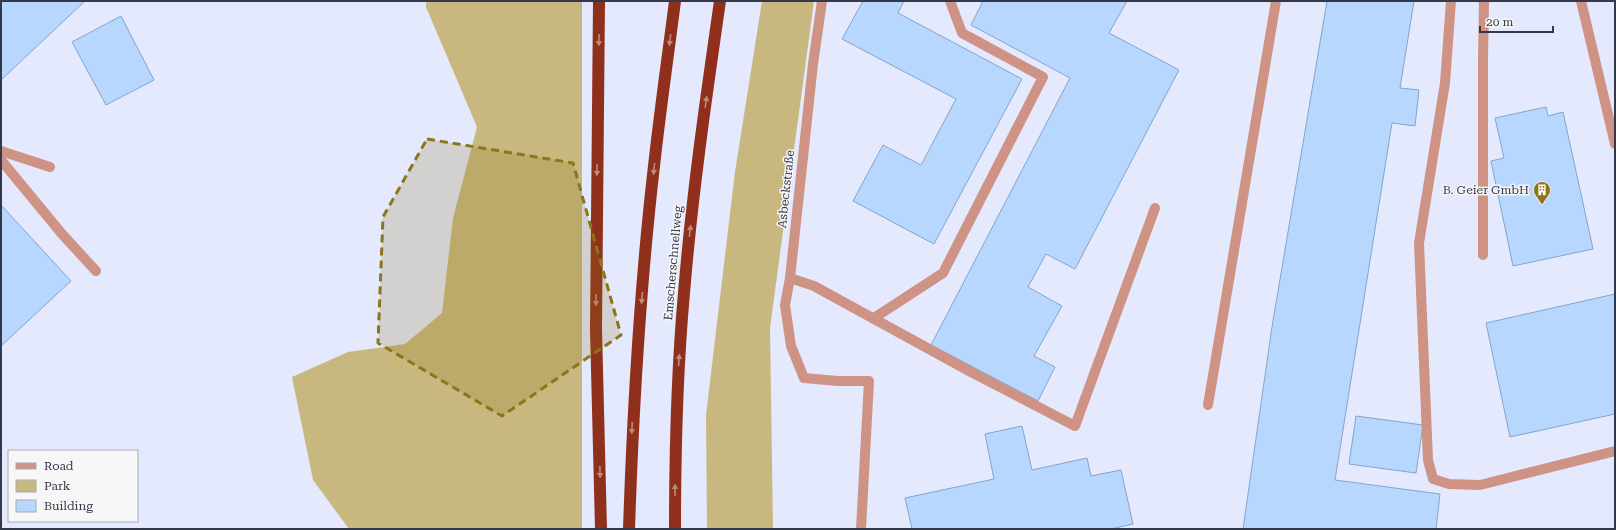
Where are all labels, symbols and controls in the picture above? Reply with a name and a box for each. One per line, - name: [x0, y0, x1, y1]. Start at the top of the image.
- scale bar: [1480, 8, 1553, 34]
- text: 20 m: [1486, 15, 1513, 29]
- one-way arrow: [596, 34, 602, 47]
- one-way arrow: [667, 34, 674, 46]
- one-way arrow: [703, 96, 709, 108]
- street label: Asbeckstraße: [775, 149, 797, 229]
- one-way arrow: [651, 163, 657, 175]
- one-way arrow: [594, 164, 601, 176]
- building icon: B. Geier GmbH: [1532, 180, 1552, 205]
- place label: B. Geier GmbH: [1443, 183, 1529, 197]
- street label: Emscherschnellweg: [661, 205, 685, 321]
- one-way arrow: [687, 225, 693, 237]
- one-way arrow: [638, 292, 645, 304]
- one-way arrow: [593, 294, 599, 307]
- one-way arrow: [676, 354, 683, 366]
- one-way arrow: [629, 422, 636, 434]
- legend: [8, 450, 138, 522]
- text: Road: [44, 459, 74, 473]
- one-way arrow: [596, 466, 603, 478]
- text: Park: [44, 479, 71, 493]
- one-way arrow: [672, 483, 678, 496]
- text: Building: [44, 499, 93, 513]

